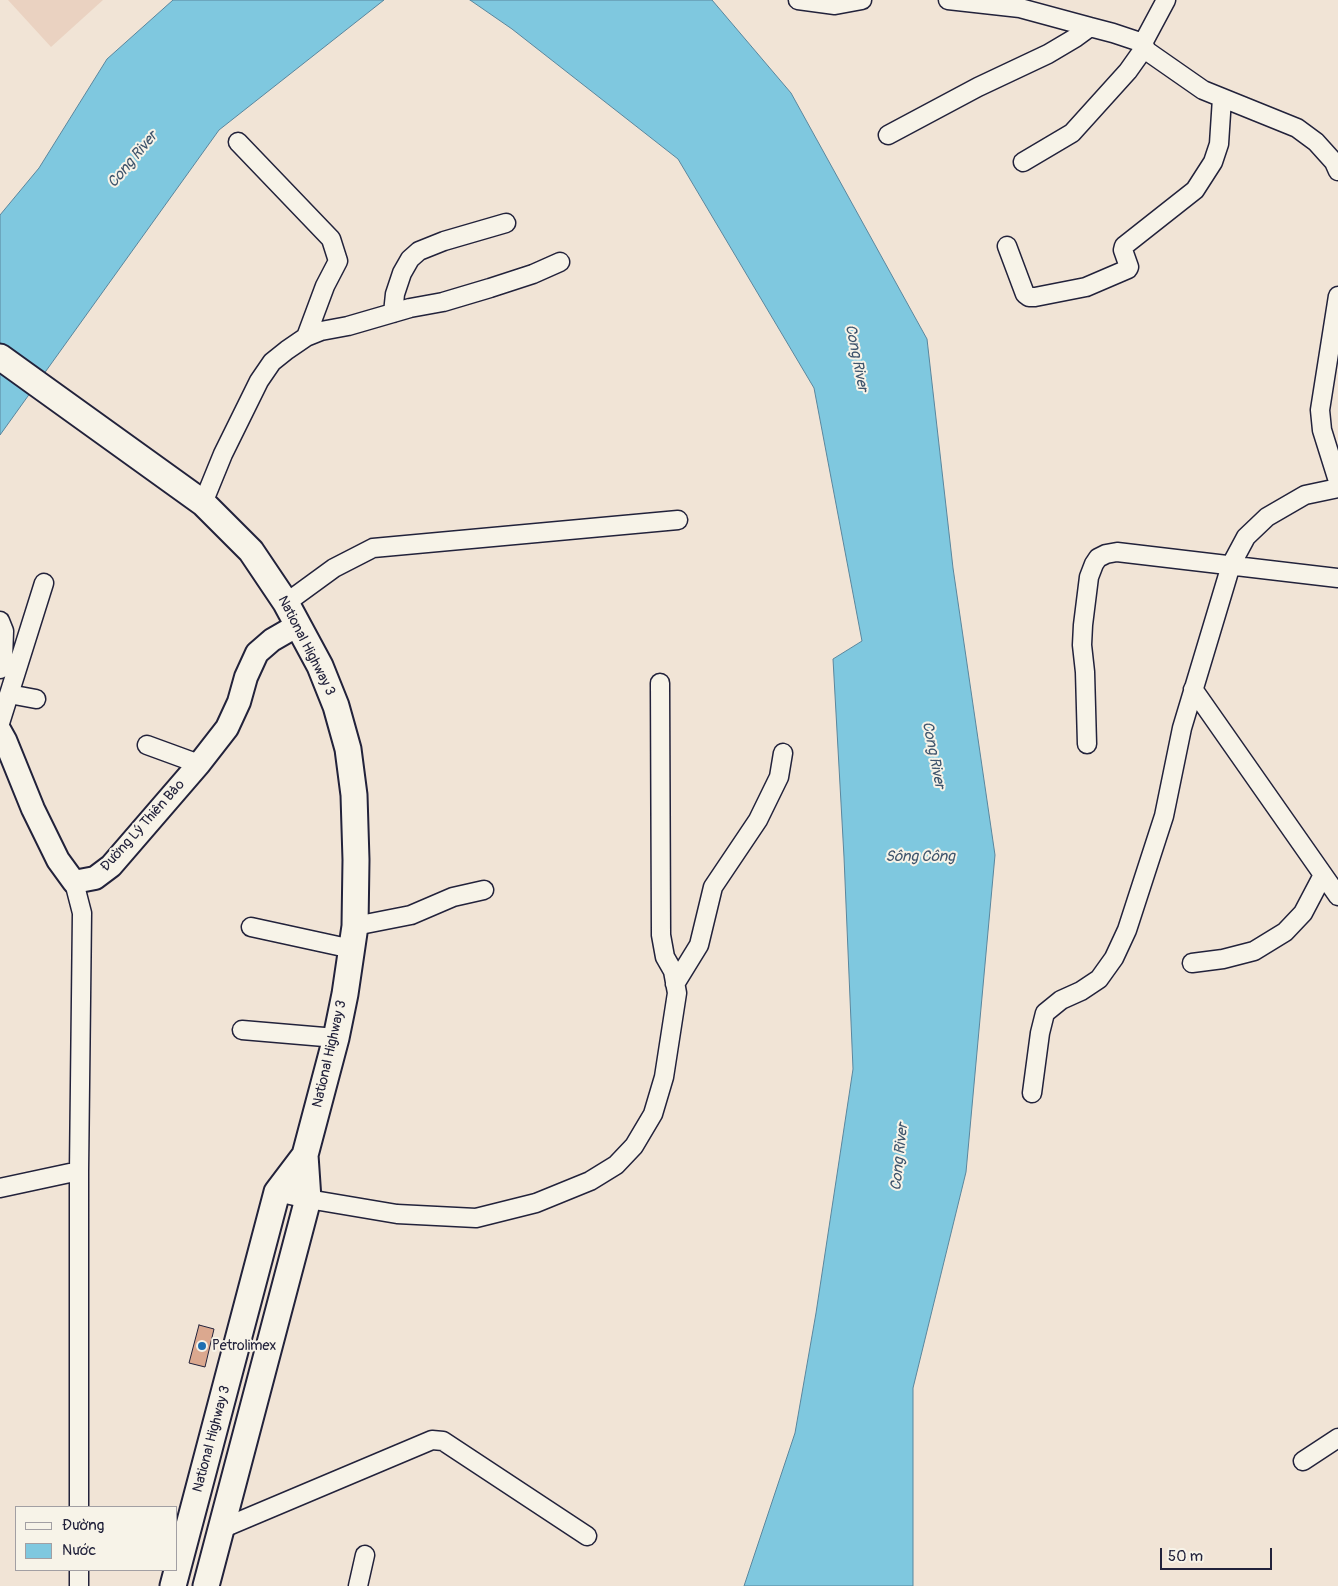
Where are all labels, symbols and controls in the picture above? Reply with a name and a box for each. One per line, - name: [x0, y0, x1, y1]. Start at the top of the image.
- water label: Cong River: [104, 128, 162, 192]
- water label: Cong River: [841, 323, 871, 393]
- street label: National Highway 3: [274, 593, 338, 699]
- water label: Cong River: [918, 720, 948, 790]
- street label: Đường Lý Thiên Bảo: [97, 777, 189, 875]
- water label: Sông Công: [885, 848, 955, 866]
- street label: National Highway 3: [309, 999, 351, 1109]
- water label: Cong River: [888, 1122, 912, 1192]
- place label: Petrolimex: [212, 1338, 276, 1354]
- marker: Petrolimex: [196, 1340, 208, 1352]
- street label: National Highway 3: [190, 1384, 234, 1494]
- legend: [15, 1506, 178, 1571]
- text: Đường: [62, 1516, 104, 1535]
- scale bar: [1163, 1538, 1276, 1570]
- text: Nước: [62, 1541, 96, 1560]
- text: 50 m: [1168, 1547, 1203, 1566]

